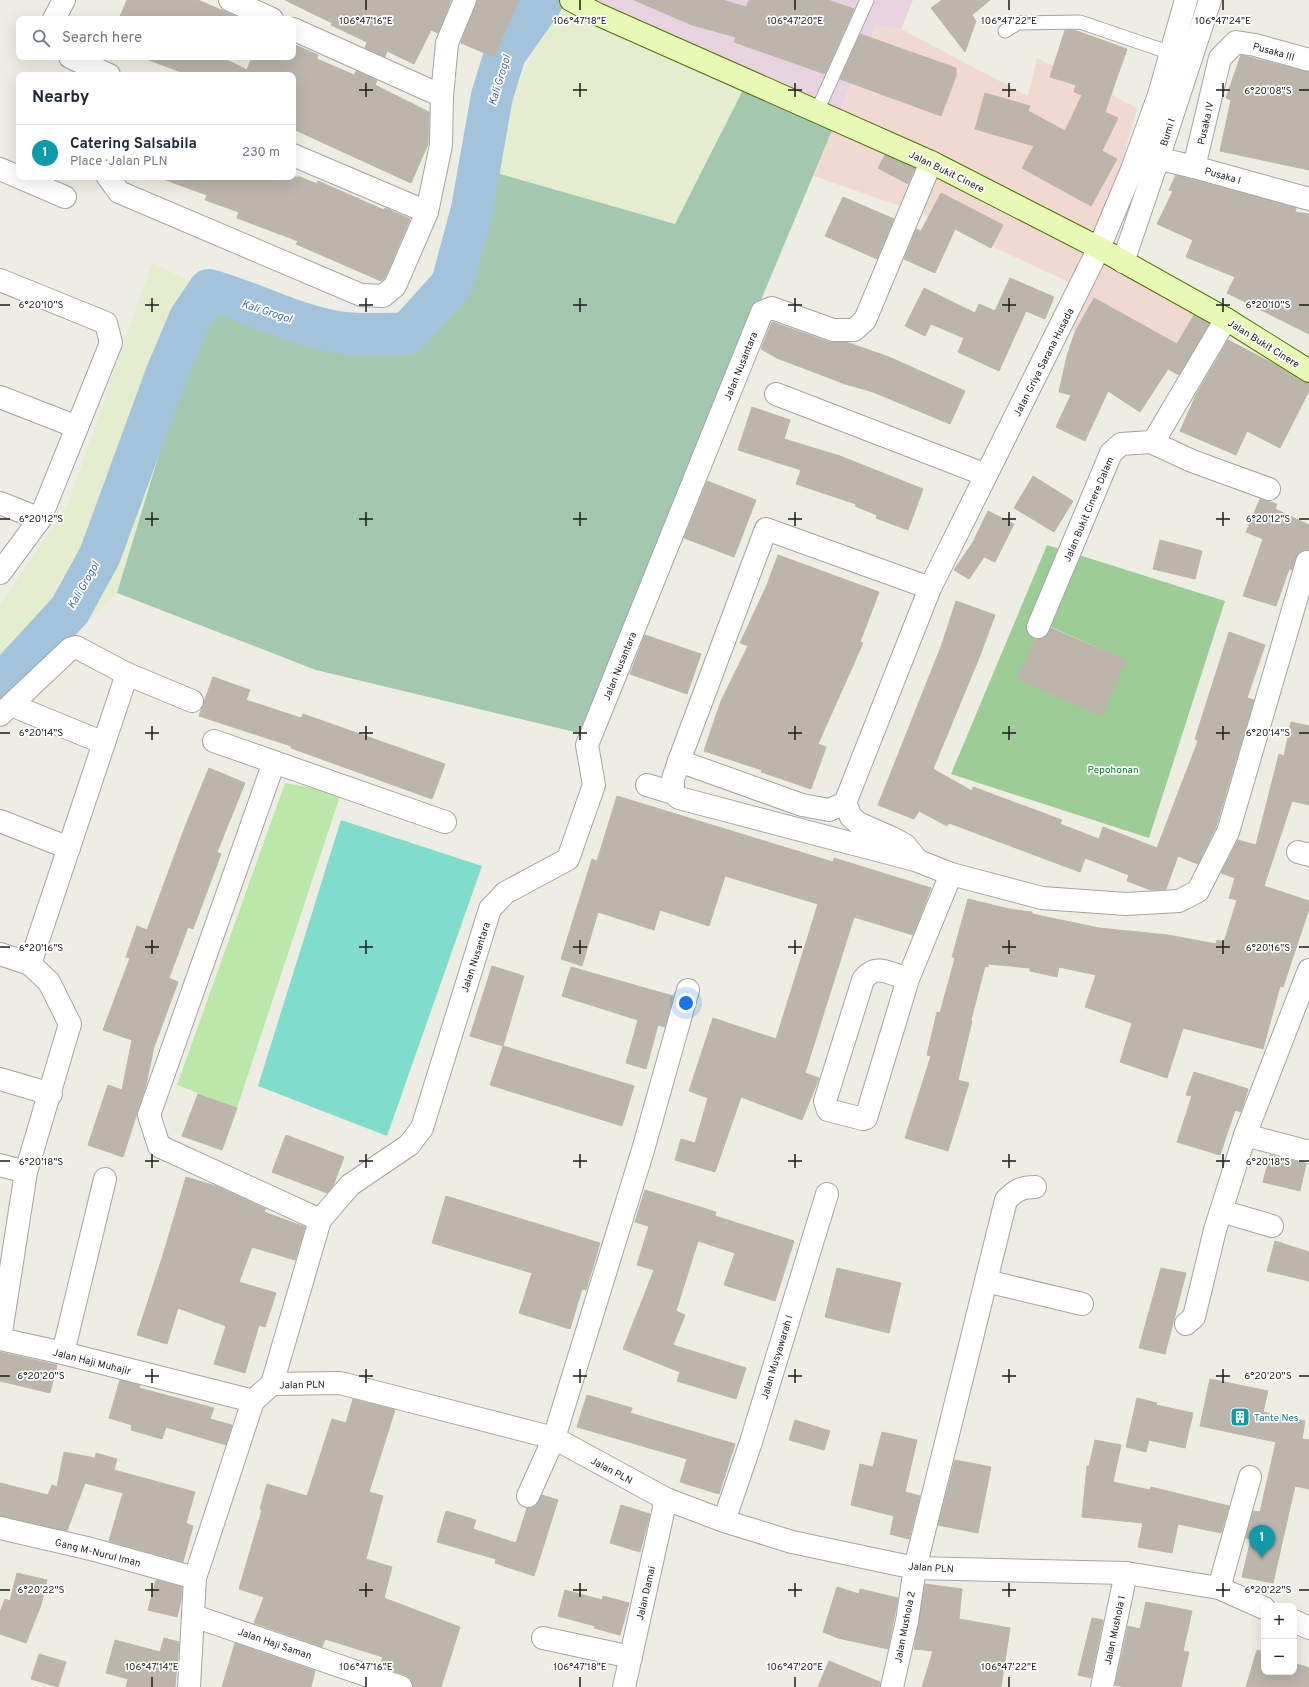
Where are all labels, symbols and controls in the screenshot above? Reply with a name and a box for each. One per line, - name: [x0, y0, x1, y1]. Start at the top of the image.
- text: 106°47'16"E: [339, 15, 393, 28]
- text: 106°47'18"E: [553, 15, 607, 28]
- text: 106°47'20"E: [767, 15, 823, 28]
- text: 106°47'22"E: [981, 15, 1037, 28]
- text: 106°47'24"E: [1195, 15, 1251, 28]
- search box: [16, 16, 296, 60]
- icon: search: [30, 27, 52, 49]
- text: Search here: [62, 29, 142, 48]
- street label: Pusaka III: [1251, 40, 1296, 65]
- water label: Kali Grogol: [486, 52, 515, 107]
- text: 6°20'08"S: [1244, 85, 1292, 98]
- text: Nearby: [32, 87, 89, 109]
- street label: Pusaka IV: [1195, 100, 1218, 146]
- street label: Bumi I: [1158, 117, 1179, 148]
- text: Catering Salsabila: [70, 135, 197, 154]
- text: 1: [42, 145, 48, 161]
- text: 230 m: [242, 145, 280, 161]
- street label: Jalan Bukit Cinere: [907, 148, 986, 196]
- text: Place · Jalan PLN: [70, 154, 168, 170]
- street label: Pusaka I: [1203, 165, 1242, 188]
- water label: Kali Grogol: [240, 297, 295, 327]
- text: 6°20'10"S: [19, 299, 63, 312]
- text: 6°20'10"S: [1246, 299, 1290, 312]
- street label: Jalan Griya Sarana Husada: [1011, 306, 1077, 419]
- street label: Jalan Bukit Cinere: [1225, 317, 1301, 372]
- street label: Jalan Nusantara: [722, 330, 761, 403]
- street label: Jalan Bukit Cinere Dalam: [1061, 455, 1117, 564]
- text: 6°20'12"S: [19, 513, 63, 526]
- text: 6°20'12"S: [1246, 513, 1290, 526]
- water label: Kali Grogol: [65, 558, 104, 612]
- street label: Jalan Nusantara: [601, 630, 640, 703]
- text: 6°20'14"S: [19, 727, 63, 740]
- text: 6°20'14"S: [1246, 727, 1290, 740]
- park label: Pepohonan: [1087, 764, 1139, 777]
- street label: Jalan Nusantara: [459, 921, 494, 994]
- text: 6°20'16"S: [19, 942, 63, 955]
- text: 6°20'16"S: [1246, 942, 1290, 955]
- your location: [676, 993, 696, 1013]
- text: 6°20'18"S: [19, 1156, 63, 1169]
- text: 6°20'18"S: [1246, 1156, 1290, 1169]
- street label: Jalan Musyawarah I: [758, 1314, 796, 1401]
- street label: Jalan Haji Muhajir: [51, 1346, 132, 1378]
- text: 6°20'20"S: [17, 1370, 65, 1383]
- text: 6°20'20"S: [1244, 1370, 1292, 1383]
- street label: Jalan PLN: [279, 1379, 325, 1392]
- building icon: Tante Nes: [1229, 1406, 1251, 1428]
- place label: Tante Nes: [1254, 1412, 1299, 1425]
- street label: Jalan PLN: [588, 1455, 635, 1488]
- pin: 1: [1249, 1525, 1275, 1558]
- street label: Gang M-Nurul Iman: [53, 1537, 142, 1570]
- street label: Jalan PLN: [908, 1560, 954, 1577]
- street label: Jalan Damai: [634, 1565, 659, 1622]
- text: 6°20'22"S: [17, 1584, 65, 1597]
- text: 6°20'22"S: [1244, 1584, 1292, 1597]
- street label: Jalan Mushola 2: [892, 1590, 919, 1664]
- street label: Jalan Mushola 1: [1102, 1595, 1129, 1666]
- map controls: [1261, 1603, 1297, 1675]
- button: +: [1261, 1603, 1297, 1639]
- street label: Jalan Haji Saman: [236, 1626, 313, 1663]
- button: −: [1261, 1639, 1297, 1675]
- text: 106°47'14"E: [125, 1661, 179, 1674]
- text: 106°47'16"E: [339, 1661, 393, 1674]
- text: 106°47'18"E: [553, 1661, 607, 1674]
- text: 106°47'20"E: [767, 1661, 823, 1674]
- text: 106°47'22"E: [981, 1661, 1037, 1674]

